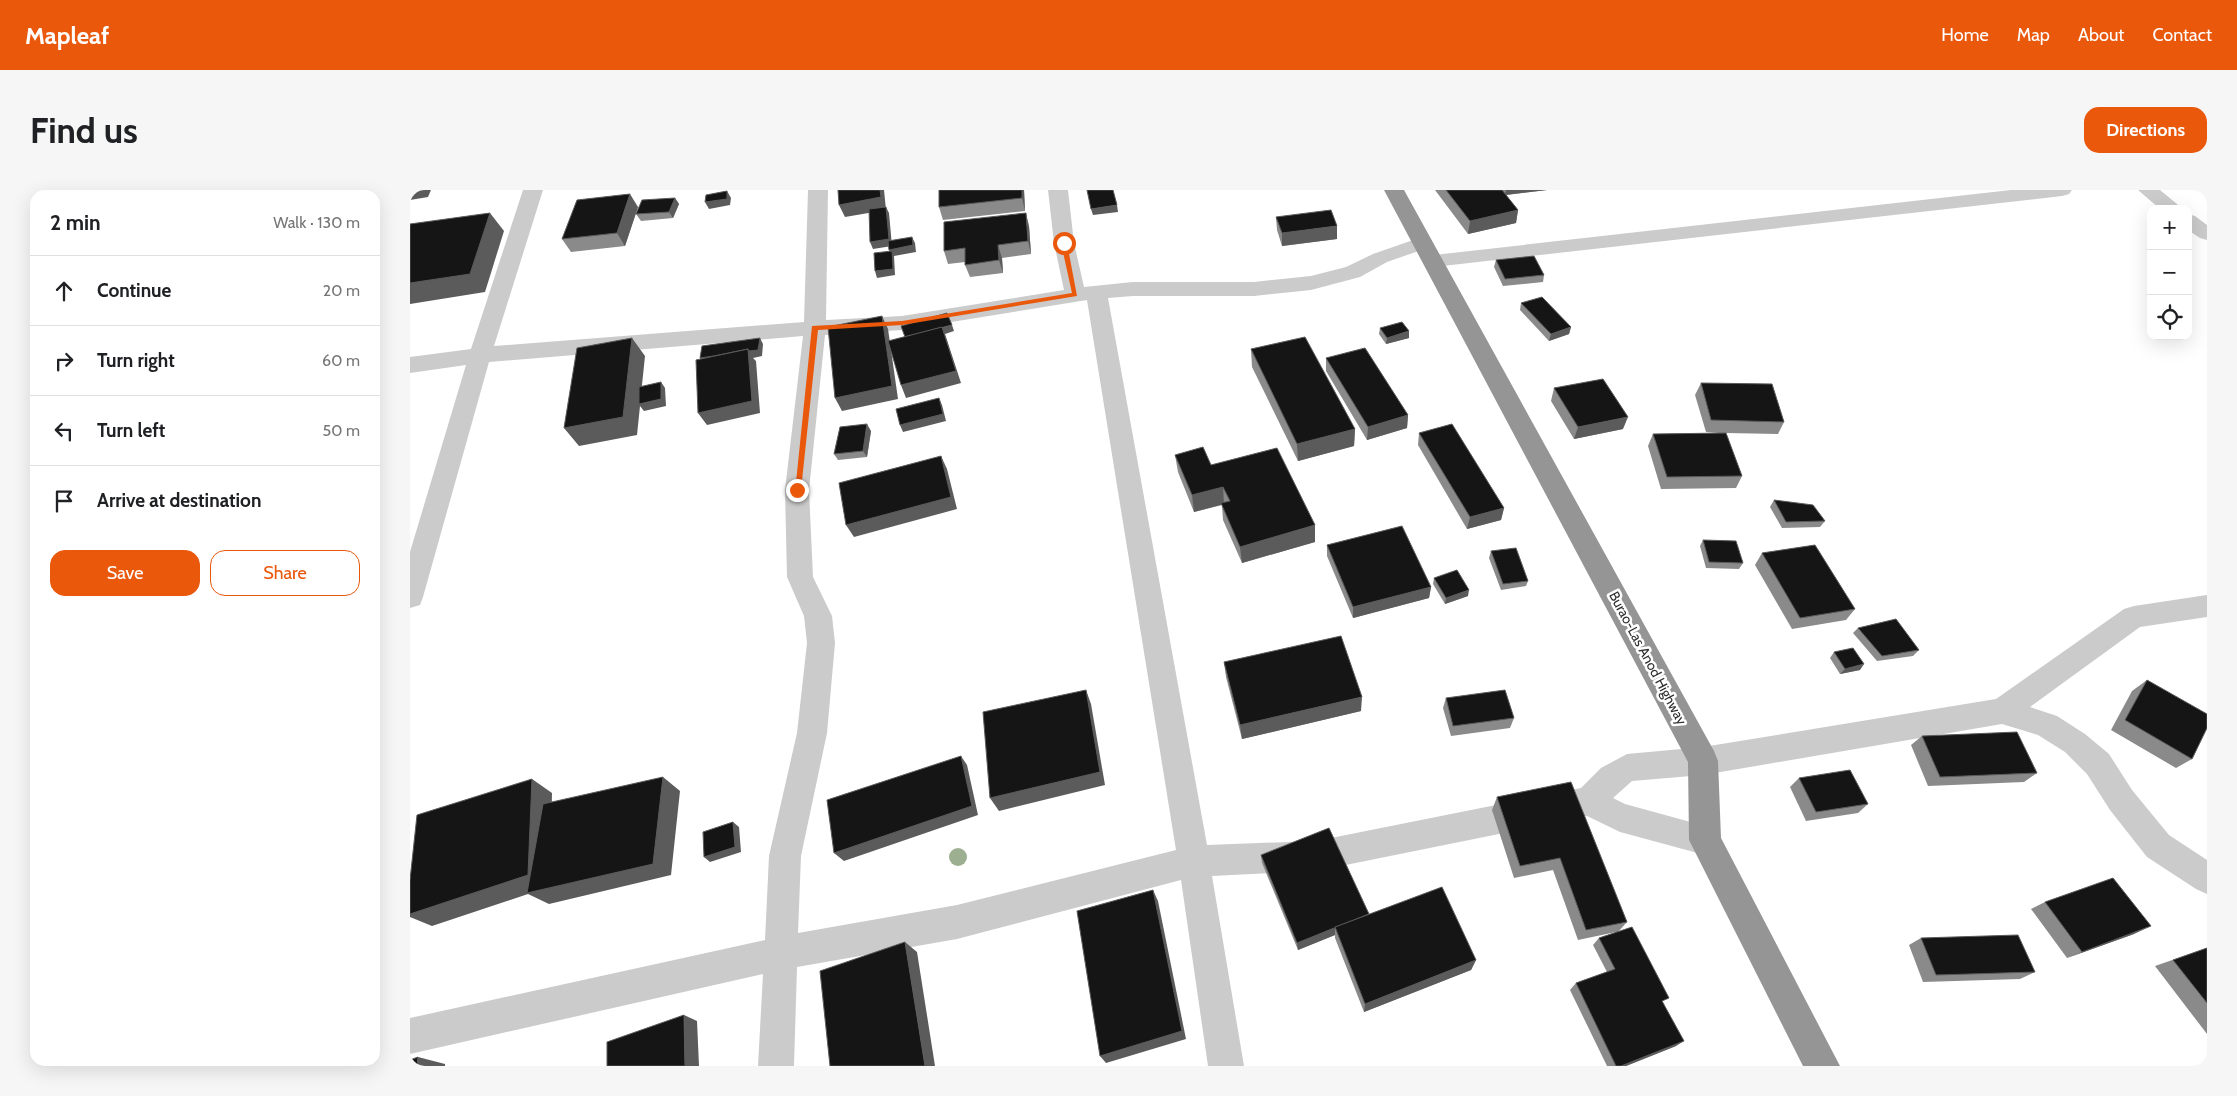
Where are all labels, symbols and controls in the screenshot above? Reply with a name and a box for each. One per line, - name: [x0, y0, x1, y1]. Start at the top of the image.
- text: Mapleaf: [25, 21, 109, 50]
- text: Home: [1941, 24, 1989, 46]
- text: Map: [2017, 24, 2050, 46]
- text: About: [2078, 24, 2124, 46]
- text: Contact: [2152, 24, 2212, 46]
- button: Directions: [2084, 107, 2207, 153]
- text: Find us: [30, 109, 138, 152]
- map controls: [2147, 205, 2192, 340]
- button: +: [2147, 205, 2192, 250]
- text: 2 min: [50, 210, 101, 235]
- text: Walk · 130 m: [273, 213, 360, 232]
- route start: [1053, 232, 1076, 255]
- button: −: [2147, 250, 2192, 295]
- icon: ahead: [50, 277, 78, 305]
- text: Continue: [97, 279, 171, 302]
- text: 20 m: [323, 281, 360, 300]
- button: locate: [2147, 295, 2192, 340]
- icon: right: [50, 347, 78, 375]
- text: Turn right: [97, 349, 175, 372]
- text: 60 m: [322, 351, 360, 370]
- icon: left: [50, 417, 78, 445]
- text: Turn left: [97, 419, 165, 442]
- text: 50 m: [323, 421, 360, 440]
- route end: [786, 479, 809, 502]
- icon: arrive: [50, 487, 78, 515]
- text: Arrive at destination: [97, 489, 261, 512]
- button: Save: [50, 550, 200, 596]
- button: Share: [210, 550, 360, 596]
- street label: Burao-Las Anod Highway: [1605, 588, 1691, 728]

